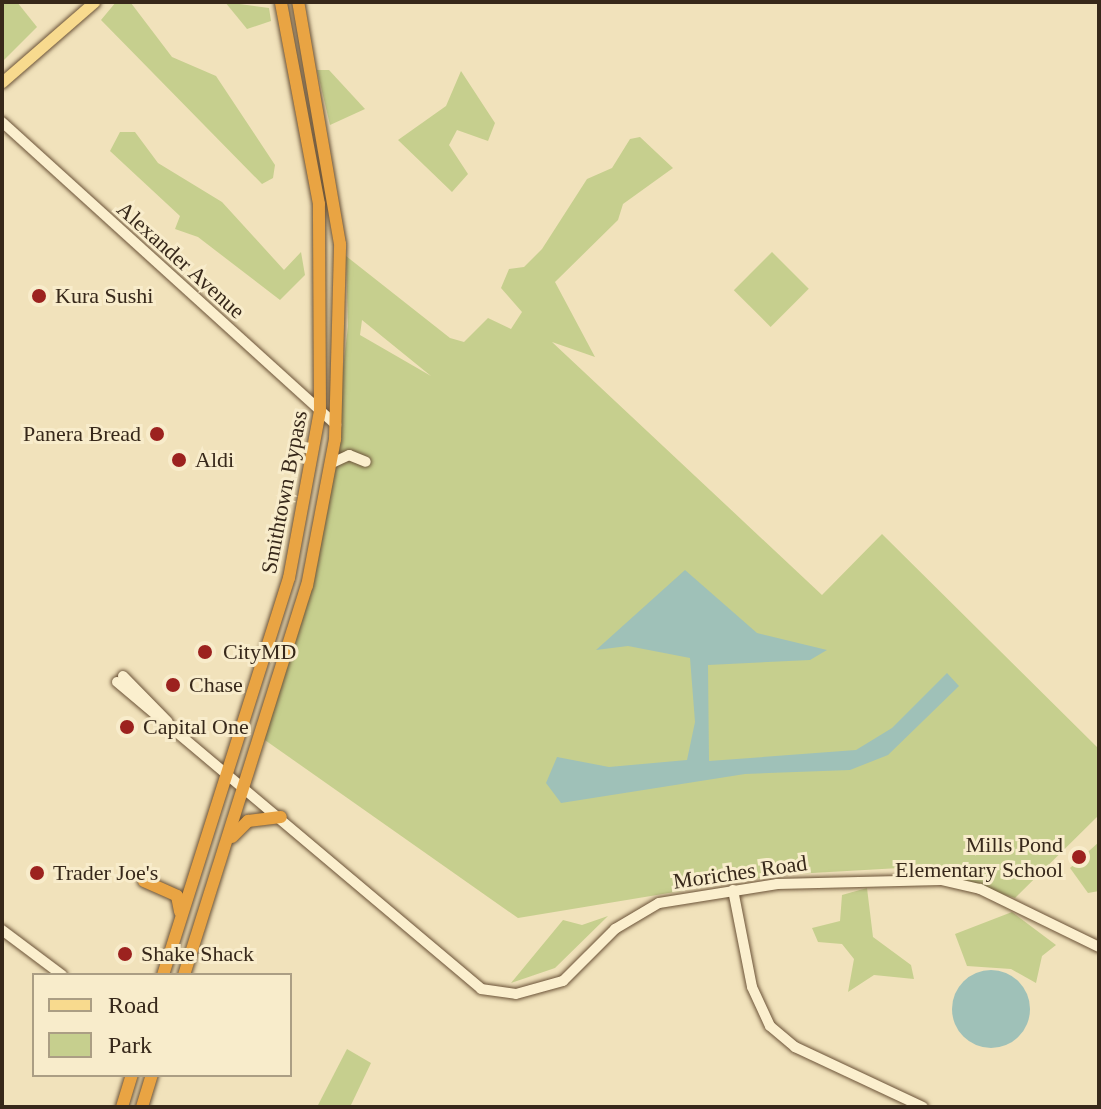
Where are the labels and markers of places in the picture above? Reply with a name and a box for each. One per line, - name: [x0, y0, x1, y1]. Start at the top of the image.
- place label: Kura Sushi: [55, 283, 153, 309]
- marker: Kura Sushi: [30, 287, 48, 305]
- place label: Panera Bread: [23, 421, 141, 447]
- marker: Panera Bread: [148, 425, 166, 443]
- place label: Aldi: [195, 447, 234, 473]
- marker: Aldi: [170, 451, 188, 469]
- place label: CityMD: [223, 639, 296, 665]
- marker: CityMD: [194, 641, 216, 663]
- place label: Chase: [189, 672, 243, 698]
- marker: Chase: [164, 676, 182, 694]
- place label: Capital One: [143, 714, 249, 740]
- marker: Capital One: [118, 718, 136, 736]
- place label: Mills Pond Elementary School: [895, 831, 1063, 882]
- marker: Mills Pond Elementary School: [1070, 848, 1088, 866]
- place label: Trader Joe's: [53, 860, 158, 886]
- marker: Trader Joe's: [28, 864, 46, 882]
- place label: Shake Shack: [141, 941, 254, 967]
- marker: Shake Shack: [116, 945, 134, 963]

